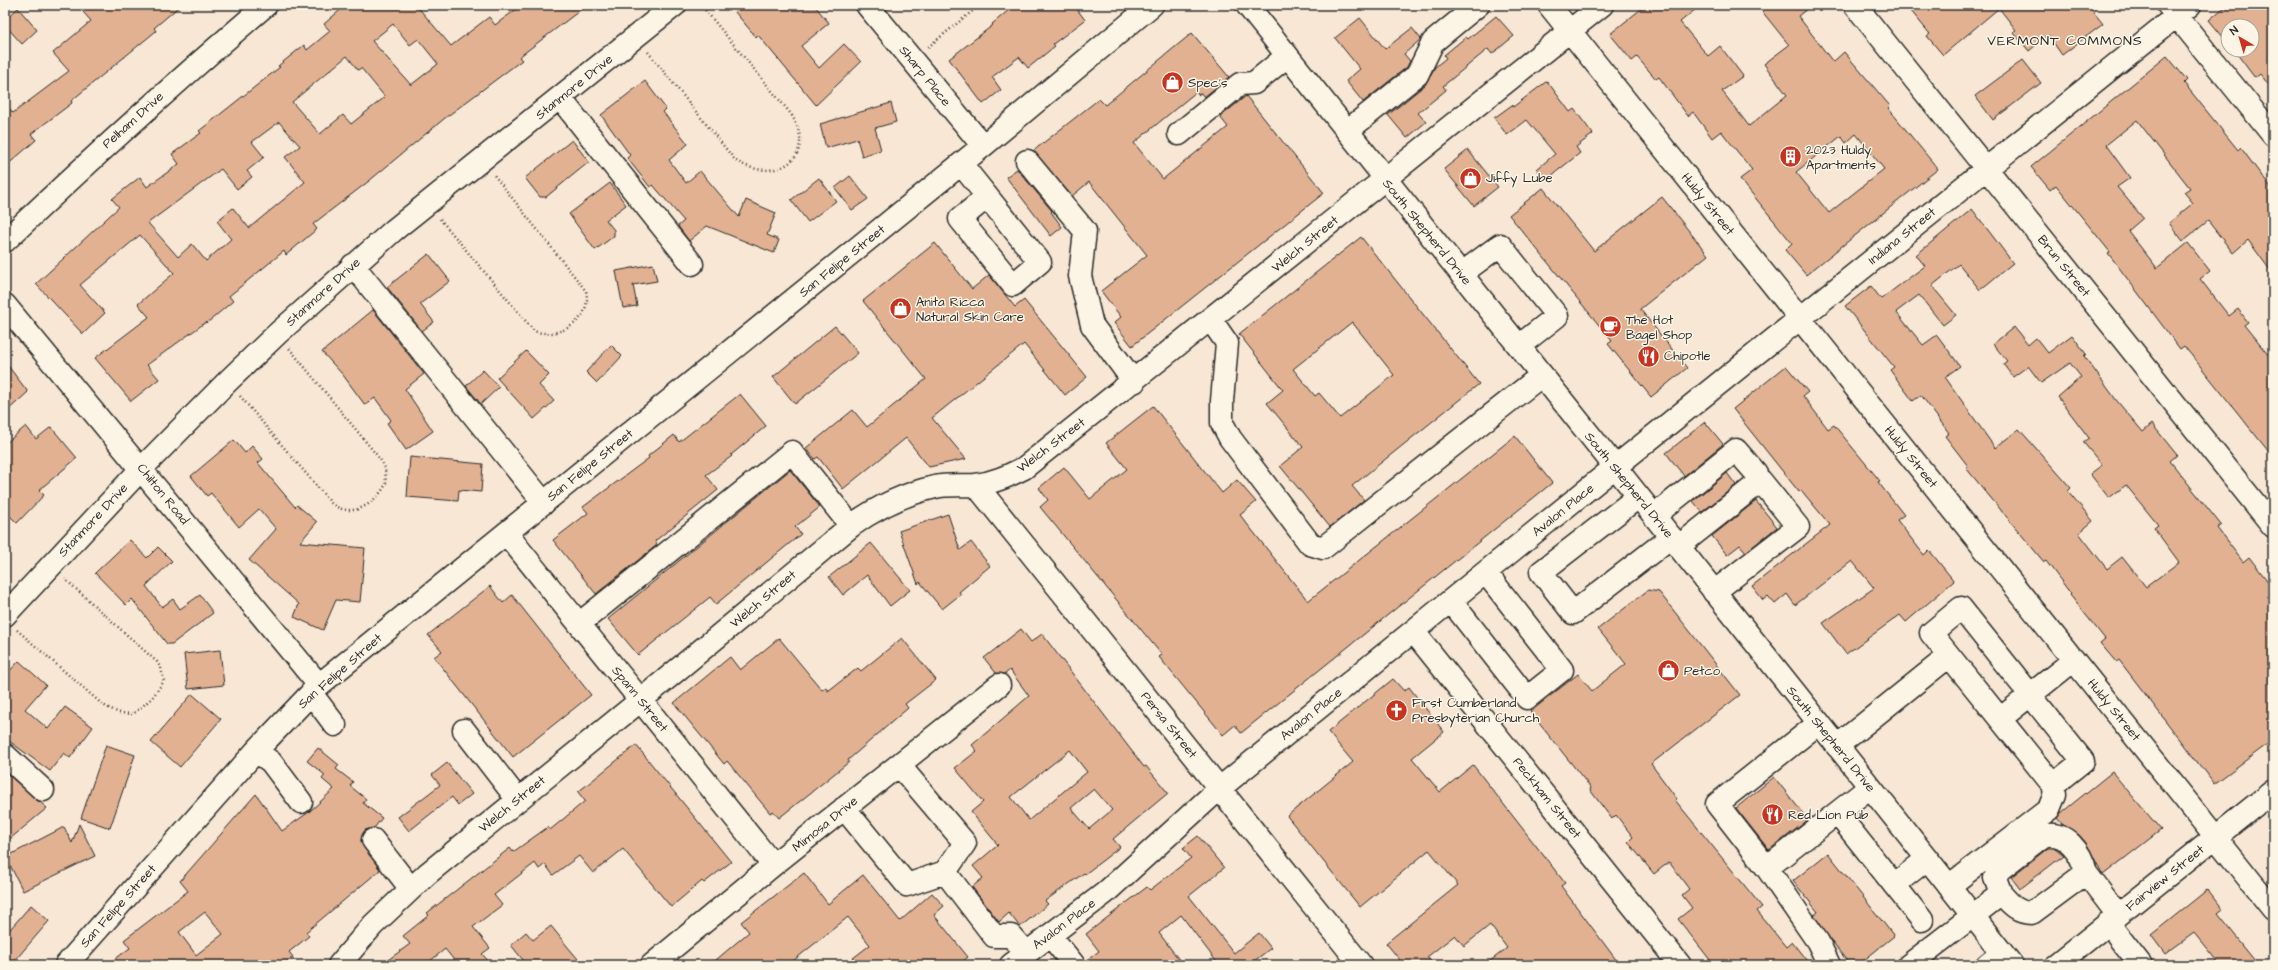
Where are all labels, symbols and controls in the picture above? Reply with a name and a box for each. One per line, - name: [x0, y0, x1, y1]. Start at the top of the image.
- north arrow: [2220, 18, 2260, 58]
- text: N: [2227, 22, 2242, 39]
- district label: VERMONT COMMONS: [1987, 31, 2143, 51]
- street label: Sharp Place: [895, 42, 955, 110]
- street label: Stanmore Drive: [531, 50, 617, 124]
- shop icon: Spec's: [1160, 70, 1186, 96]
- place label: Spec's: [1188, 74, 1228, 92]
- street label: Pelham Drive: [98, 88, 168, 152]
- place label: 2023 Huldy Apartments: [1806, 141, 1877, 174]
- building icon: 2023 Huldy Apartments: [1778, 144, 1804, 170]
- shop icon: Jiffy Lube: [1458, 165, 1484, 191]
- place label: Jiffy Lube: [1486, 169, 1553, 188]
- street label: Huldy Street: [1676, 169, 1739, 240]
- street label: South Shepherd Drive: [1378, 175, 1476, 289]
- street label: Indiana Street: [1864, 203, 1940, 269]
- street label: Welch Street: [1268, 211, 1343, 277]
- street label: San Felipe Street: [795, 220, 890, 301]
- street label: Brun Street: [2033, 231, 2095, 301]
- street label: Stanmore Drive: [282, 254, 364, 330]
- place label: Anita Ricca Natural Skin Care: [916, 293, 1024, 326]
- shop icon: Anita Ricca Natural Skin Care: [888, 296, 914, 322]
- place label: The Hot Bagel Shop: [1626, 311, 1692, 345]
- cafe icon: The Hot Bagel Shop: [1597, 314, 1623, 340]
- restaurant icon: Chipotle: [1635, 343, 1661, 369]
- place label: Chipotle: [1664, 347, 1711, 365]
- street label: Welch Street: [1013, 413, 1089, 477]
- street label: Huldy Street: [1879, 422, 1942, 493]
- street label: San Felipe Street: [543, 424, 638, 505]
- street label: South Shepherd Drive: [1580, 428, 1678, 542]
- street label: Chilton Road: [133, 460, 193, 529]
- street label: Stanmore Drive: [54, 479, 132, 561]
- street label: Avalon Place: [1528, 479, 1598, 541]
- street label: Welch Street: [726, 566, 800, 632]
- street label: San Felipe Street: [294, 629, 387, 713]
- shop icon: Petco: [1656, 658, 1682, 684]
- street label: Spann Street: [608, 662, 673, 737]
- place label: Petco: [1684, 662, 1721, 680]
- street label: Huldy Street: [2082, 675, 2145, 746]
- street label: South Shepherd Drive: [1782, 682, 1880, 796]
- street label: Avalon Place: [1276, 683, 1346, 745]
- street label: Persa Street: [1137, 688, 1202, 763]
- place label: First Cumberland Presbyterian Church: [1412, 694, 1540, 728]
- church icon: First Cumberland Presbyterian Church: [1384, 697, 1410, 723]
- street label: Peckham Street: [1509, 753, 1586, 843]
- street label: Welch Street: [475, 771, 550, 837]
- street label: Mimosa Drive: [788, 792, 862, 856]
- restaurant icon: Red Lion Pub: [1759, 802, 1785, 828]
- place label: Red Lion Pub: [1788, 806, 1869, 824]
- street label: Fairview Street: [2122, 840, 2209, 915]
- street label: San Felipe Street: [76, 860, 161, 952]
- street label: Avalon Place: [1029, 894, 1099, 954]

